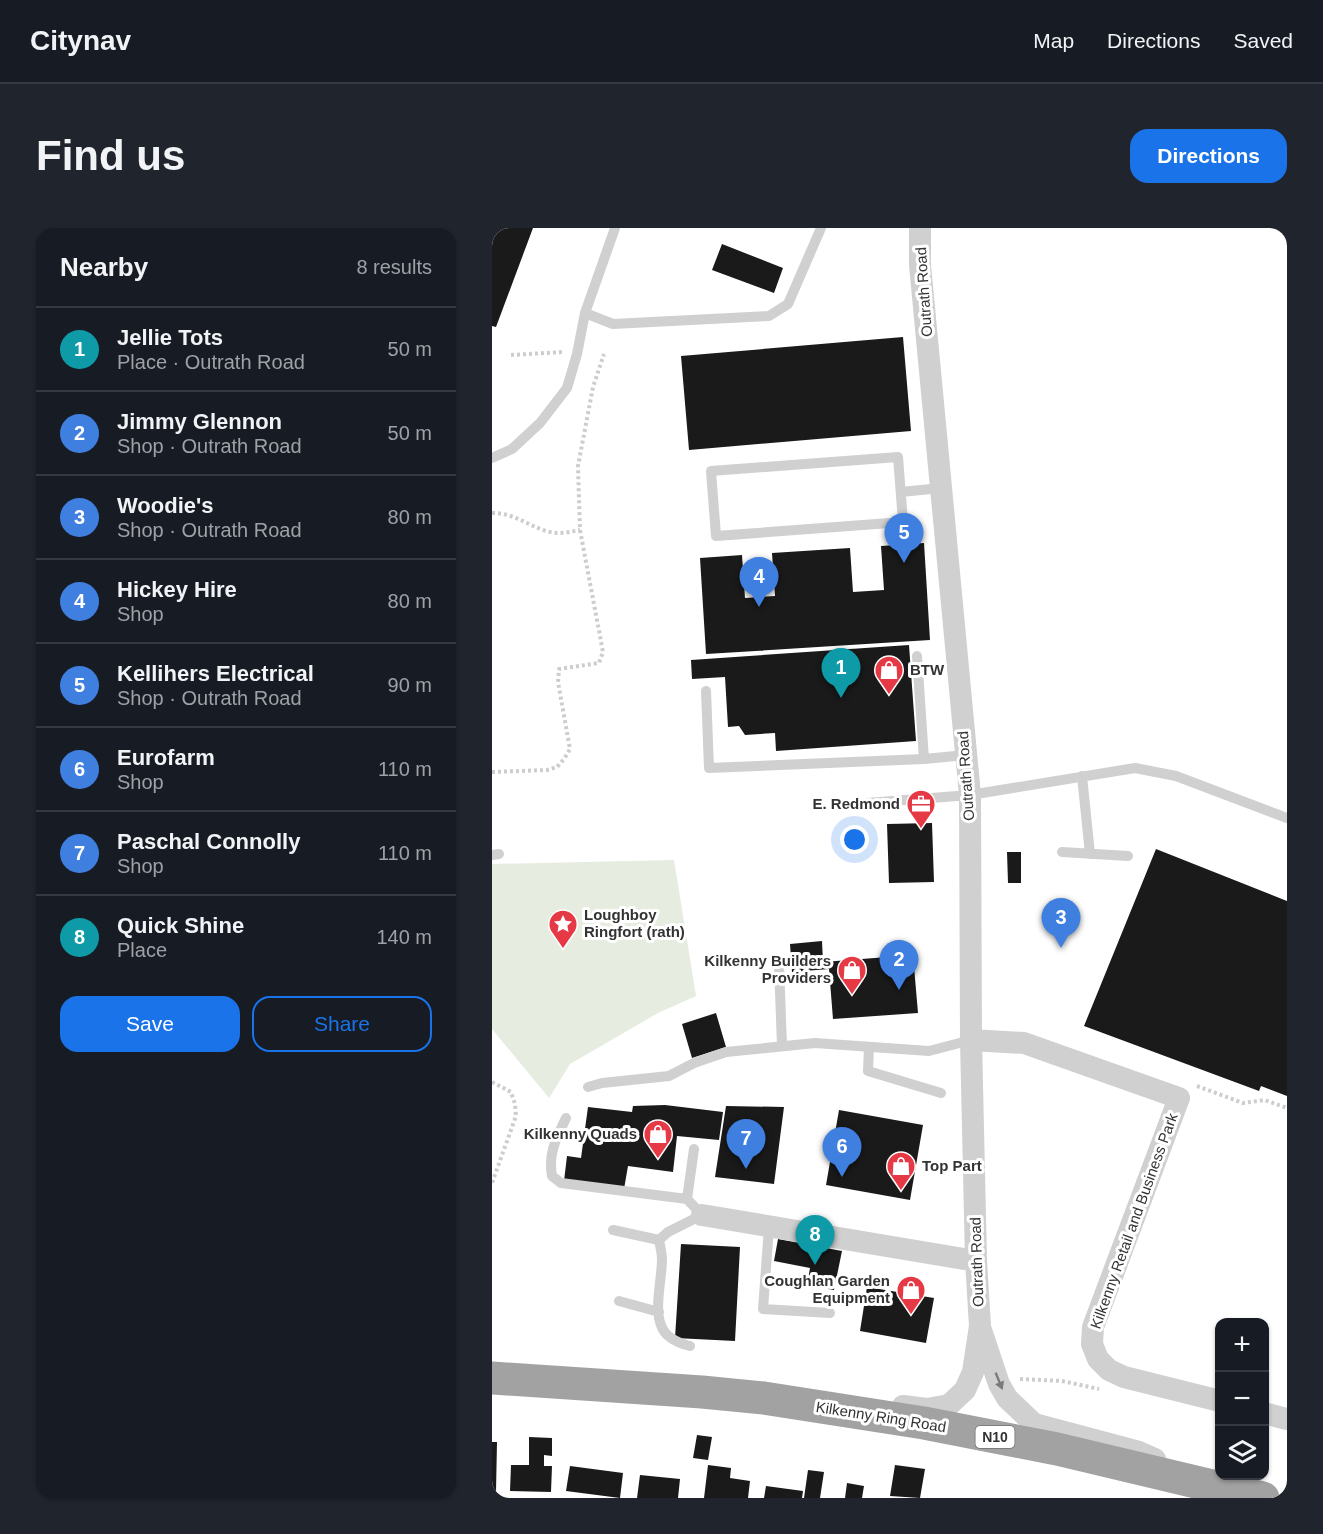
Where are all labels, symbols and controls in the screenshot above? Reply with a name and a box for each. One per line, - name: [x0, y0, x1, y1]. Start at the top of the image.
- text: Citynav: [30, 25, 131, 56]
- text: Map: [1033, 29, 1074, 52]
- text: Directions: [1107, 29, 1200, 52]
- text: Saved: [1233, 29, 1293, 52]
- button: Directions: [1130, 129, 1287, 183]
- text: Find us: [36, 132, 185, 179]
- street label: Outrath Road: [912, 247, 935, 338]
- text: Nearby: [60, 252, 148, 282]
- text: 8 results: [356, 256, 432, 278]
- text: Jellie Tots: [117, 325, 223, 350]
- text: 1: [74, 338, 85, 360]
- text: 50 m: [388, 338, 432, 360]
- text: Place · Outrath Road: [117, 351, 305, 373]
- text: Jimmy Glennon: [117, 409, 282, 434]
- text: 2: [74, 422, 85, 444]
- text: 50 m: [388, 422, 432, 444]
- text: Shop · Outrath Road: [117, 435, 302, 457]
- text: Woodie's: [117, 493, 214, 518]
- text: 3: [74, 506, 85, 528]
- text: 80 m: [388, 506, 432, 528]
- pin: 5: [884, 514, 924, 563]
- text: Shop · Outrath Road: [117, 519, 302, 541]
- pin: 4: [740, 558, 778, 607]
- text: Hickey Hire: [117, 577, 237, 602]
- text: 4: [74, 590, 85, 612]
- text: 80 m: [388, 590, 432, 612]
- text: Shop: [117, 603, 164, 625]
- pin: 1: [822, 648, 860, 698]
- shop icon: BTW: [873, 654, 905, 696]
- text: Kellihers Electrical: [117, 661, 314, 686]
- place label: BTW: [910, 661, 945, 678]
- text: 5: [74, 674, 85, 696]
- text: 90 m: [388, 674, 432, 696]
- text: Shop · Outrath Road: [117, 687, 302, 709]
- street label: Outrath Road: [954, 731, 977, 822]
- text: Eurofarm: [117, 745, 215, 770]
- text: 6: [74, 758, 85, 780]
- text: 110 m: [378, 758, 432, 780]
- text: Shop: [117, 771, 164, 793]
- office icon: E. Redmond: [905, 788, 937, 830]
- place label: E. Redmond: [812, 795, 900, 812]
- your location: [840, 825, 869, 854]
- text: Paschal Connolly: [117, 829, 300, 854]
- text: 7: [74, 842, 85, 864]
- text: 110 m: [378, 842, 432, 864]
- text: Shop: [117, 855, 164, 877]
- pin: 3: [1042, 898, 1080, 948]
- place label: Loughboy Ringfort (rath): [584, 906, 685, 940]
- place icon: Loughboy Ringfort (rath): [547, 908, 579, 950]
- text: Quick Shine: [117, 913, 244, 938]
- text: 8: [74, 926, 85, 948]
- text: 140 m: [376, 926, 432, 948]
- text: Place: [117, 939, 167, 961]
- pin: 2: [880, 940, 918, 990]
- place label: Kilkenny Builders Providers: [704, 952, 831, 986]
- shop icon: Kilkenny Builders Providers: [836, 954, 868, 996]
- button: Save: [60, 996, 240, 1052]
- button: Share: [252, 996, 432, 1052]
- street label: Kilkenny Retail and Business Park: [1086, 1110, 1181, 1331]
- shop icon: Kilkenny Quads: [642, 1118, 674, 1160]
- pin: 7: [726, 1120, 766, 1169]
- place label: Kilkenny Quads: [524, 1125, 637, 1142]
- pin: 6: [822, 1128, 862, 1177]
- shop icon: Top Part: [885, 1150, 917, 1192]
- place label: Top Part: [922, 1157, 982, 1174]
- pin: 8: [796, 1216, 834, 1265]
- street label: Outrath Road: [966, 1217, 987, 1307]
- place label: Coughlan Garden Equipment: [764, 1272, 890, 1306]
- shop icon: Coughlan Garden Equipment: [895, 1274, 927, 1316]
- map controls: [1215, 1318, 1269, 1480]
- button: +: [1215, 1318, 1269, 1372]
- one-way arrow: [995, 1372, 1004, 1390]
- button: −: [1215, 1372, 1269, 1426]
- street label: Kilkenny Ring Road: [815, 1398, 947, 1435]
- road number: N10: [976, 1426, 1014, 1448]
- button: layers: [1215, 1426, 1269, 1480]

